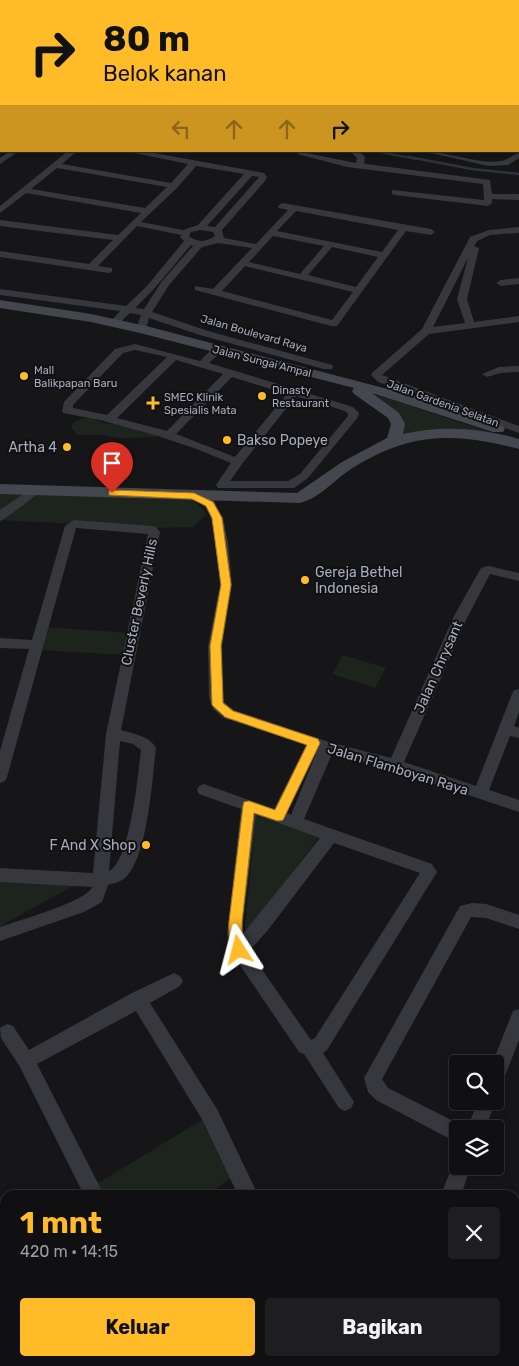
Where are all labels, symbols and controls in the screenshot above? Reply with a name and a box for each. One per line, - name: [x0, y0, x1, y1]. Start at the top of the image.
- text: 80 m: [103, 18, 190, 60]
- icon: right: [20, 20, 85, 85]
- text: Belok kanan: [103, 60, 227, 87]
- icon: left: [167, 115, 195, 143]
- icon: ahead: [220, 115, 248, 143]
- icon: ahead: [273, 115, 301, 143]
- icon: right: [326, 115, 354, 143]
- street label: Jalan Boulevard Raya: [199, 312, 309, 355]
- street label: Jalan Sungai Ampal: [211, 343, 313, 380]
- place label: Mall Balikpapan Baru: [34, 364, 117, 390]
- marker: Mall Balikpapan Baru: [18, 370, 30, 382]
- street label: Jalan Gardenia Selatan: [385, 377, 501, 430]
- place label: Dinasty Restaurant: [272, 384, 330, 410]
- marker: Dinasty Restaurant: [256, 390, 268, 402]
- place label: SMEC Klinik Spesialis Mata: [164, 391, 237, 417]
- marker: SMEC Klinik Spesialis Mata: [146, 396, 160, 410]
- place label: Bakso Popeye: [237, 432, 328, 449]
- marker: Bakso Popeye: [221, 434, 233, 446]
- place label: Artha 4: [8, 439, 57, 456]
- marker: Artha 4: [61, 441, 73, 453]
- pin: [91, 442, 133, 493]
- icon: arrive: [98, 449, 126, 477]
- street label: Cluster Beverly Hills: [118, 537, 161, 667]
- place label: Gereja Bethel Indonesia: [315, 564, 403, 597]
- marker: Gereja Bethel Indonesia: [299, 574, 311, 586]
- street label: Jalan Chrysant: [411, 618, 467, 716]
- street label: Jalan Flamboyan Raya: [325, 740, 470, 799]
- place label: F And X Shop: [49, 837, 136, 854]
- marker: F And X Shop: [140, 839, 152, 851]
- position arrow: [212, 923, 264, 975]
- map controls: [449, 1055, 504, 1175]
- button: search: [449, 1055, 504, 1110]
- button: layers: [449, 1120, 504, 1175]
- text: 1 mnt: [20, 1205, 102, 1241]
- button: close: [448, 1207, 500, 1259]
- text: 420 m · 14:15: [20, 1242, 118, 1261]
- button: Keluar: [20, 1298, 255, 1356]
- button: Bagikan: [265, 1298, 500, 1356]

